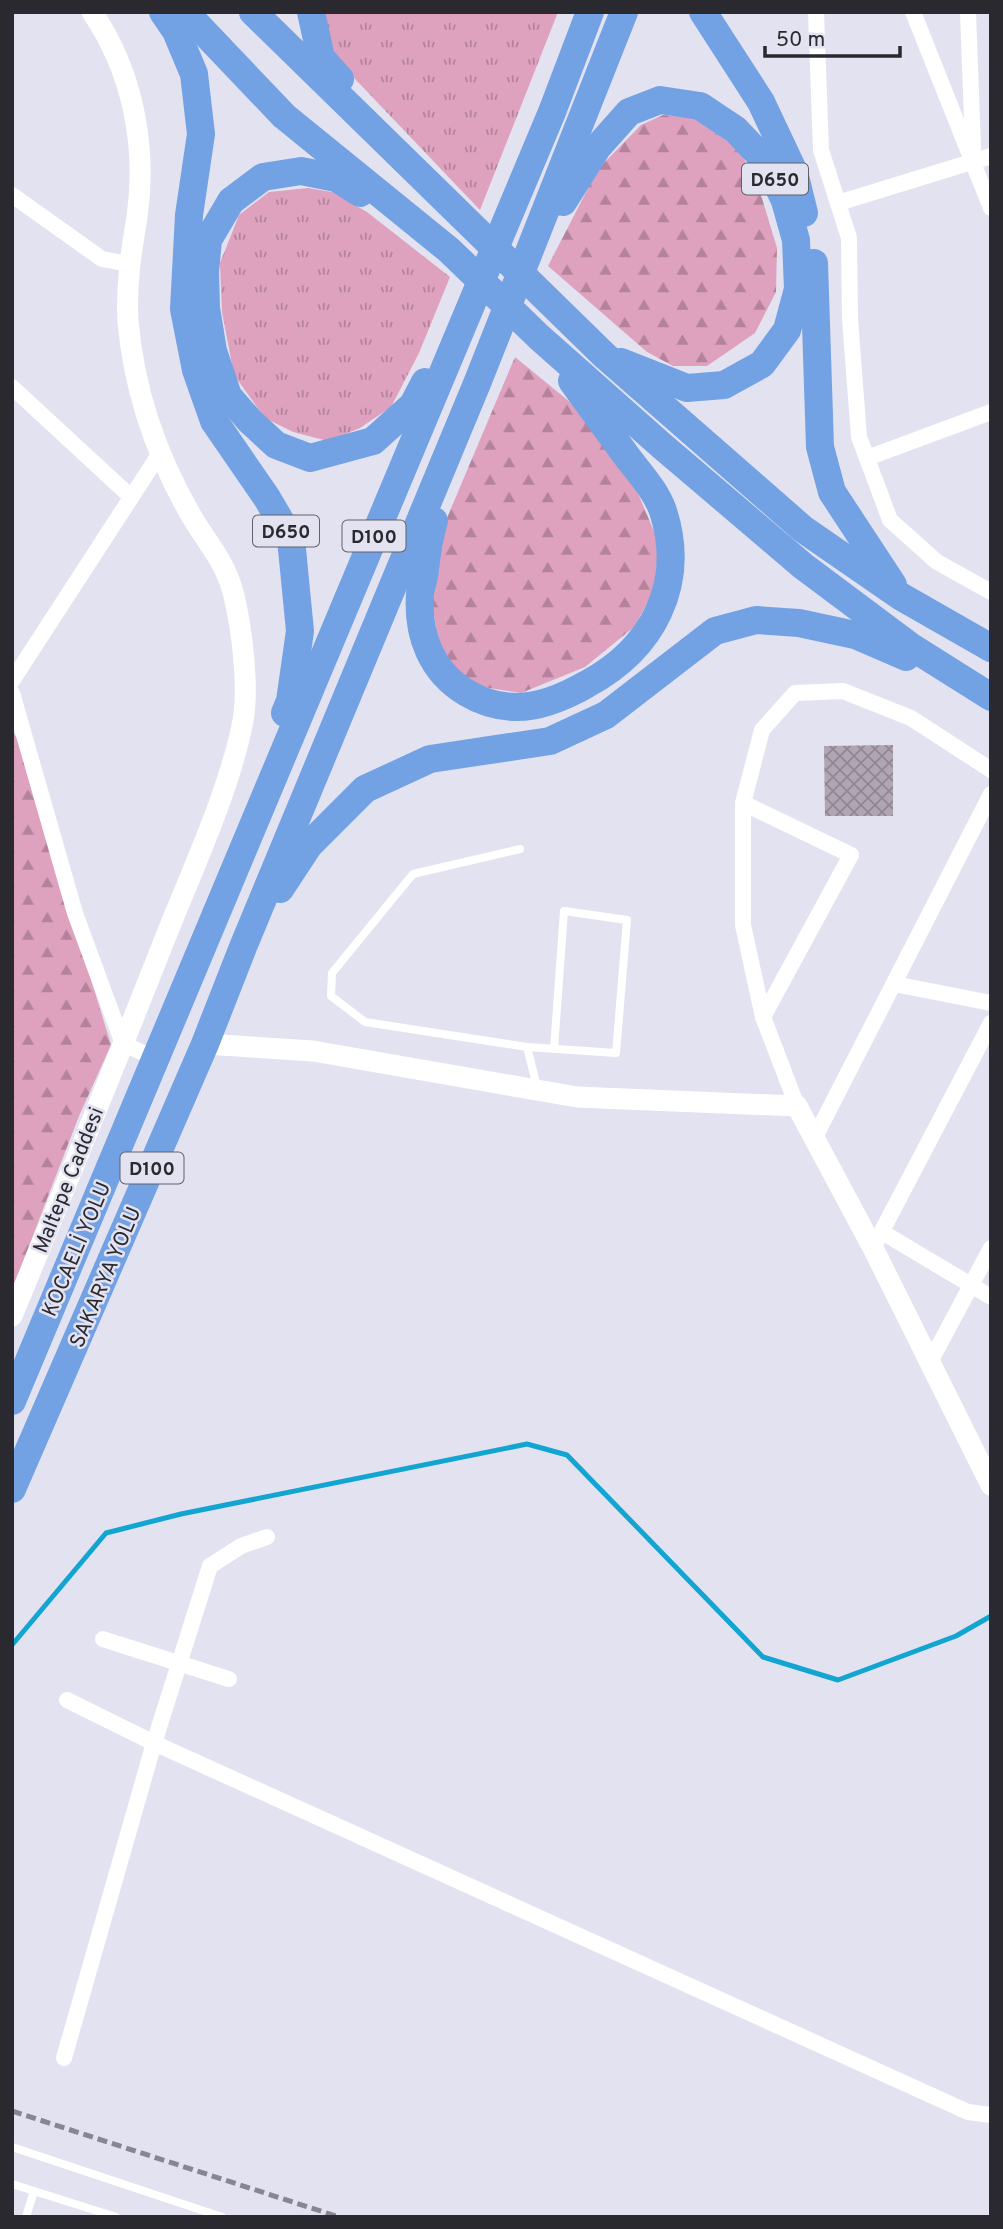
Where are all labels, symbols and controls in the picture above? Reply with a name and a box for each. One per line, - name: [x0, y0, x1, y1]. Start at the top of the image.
- scale bar: [765, 14, 900, 58]
- text: 50 m: [776, 27, 825, 54]
- road number: D650: [742, 164, 808, 195]
- road number: D650: [253, 516, 319, 546]
- road number: D100: [342, 520, 406, 552]
- street label: Maltepe Caddesi: [28, 1104, 111, 1258]
- road number: D100: [120, 1152, 184, 1184]
- street label: KOCAELİ YOLU: [37, 1178, 118, 1321]
- street label: SAKARYA YOLU: [65, 1203, 148, 1352]

